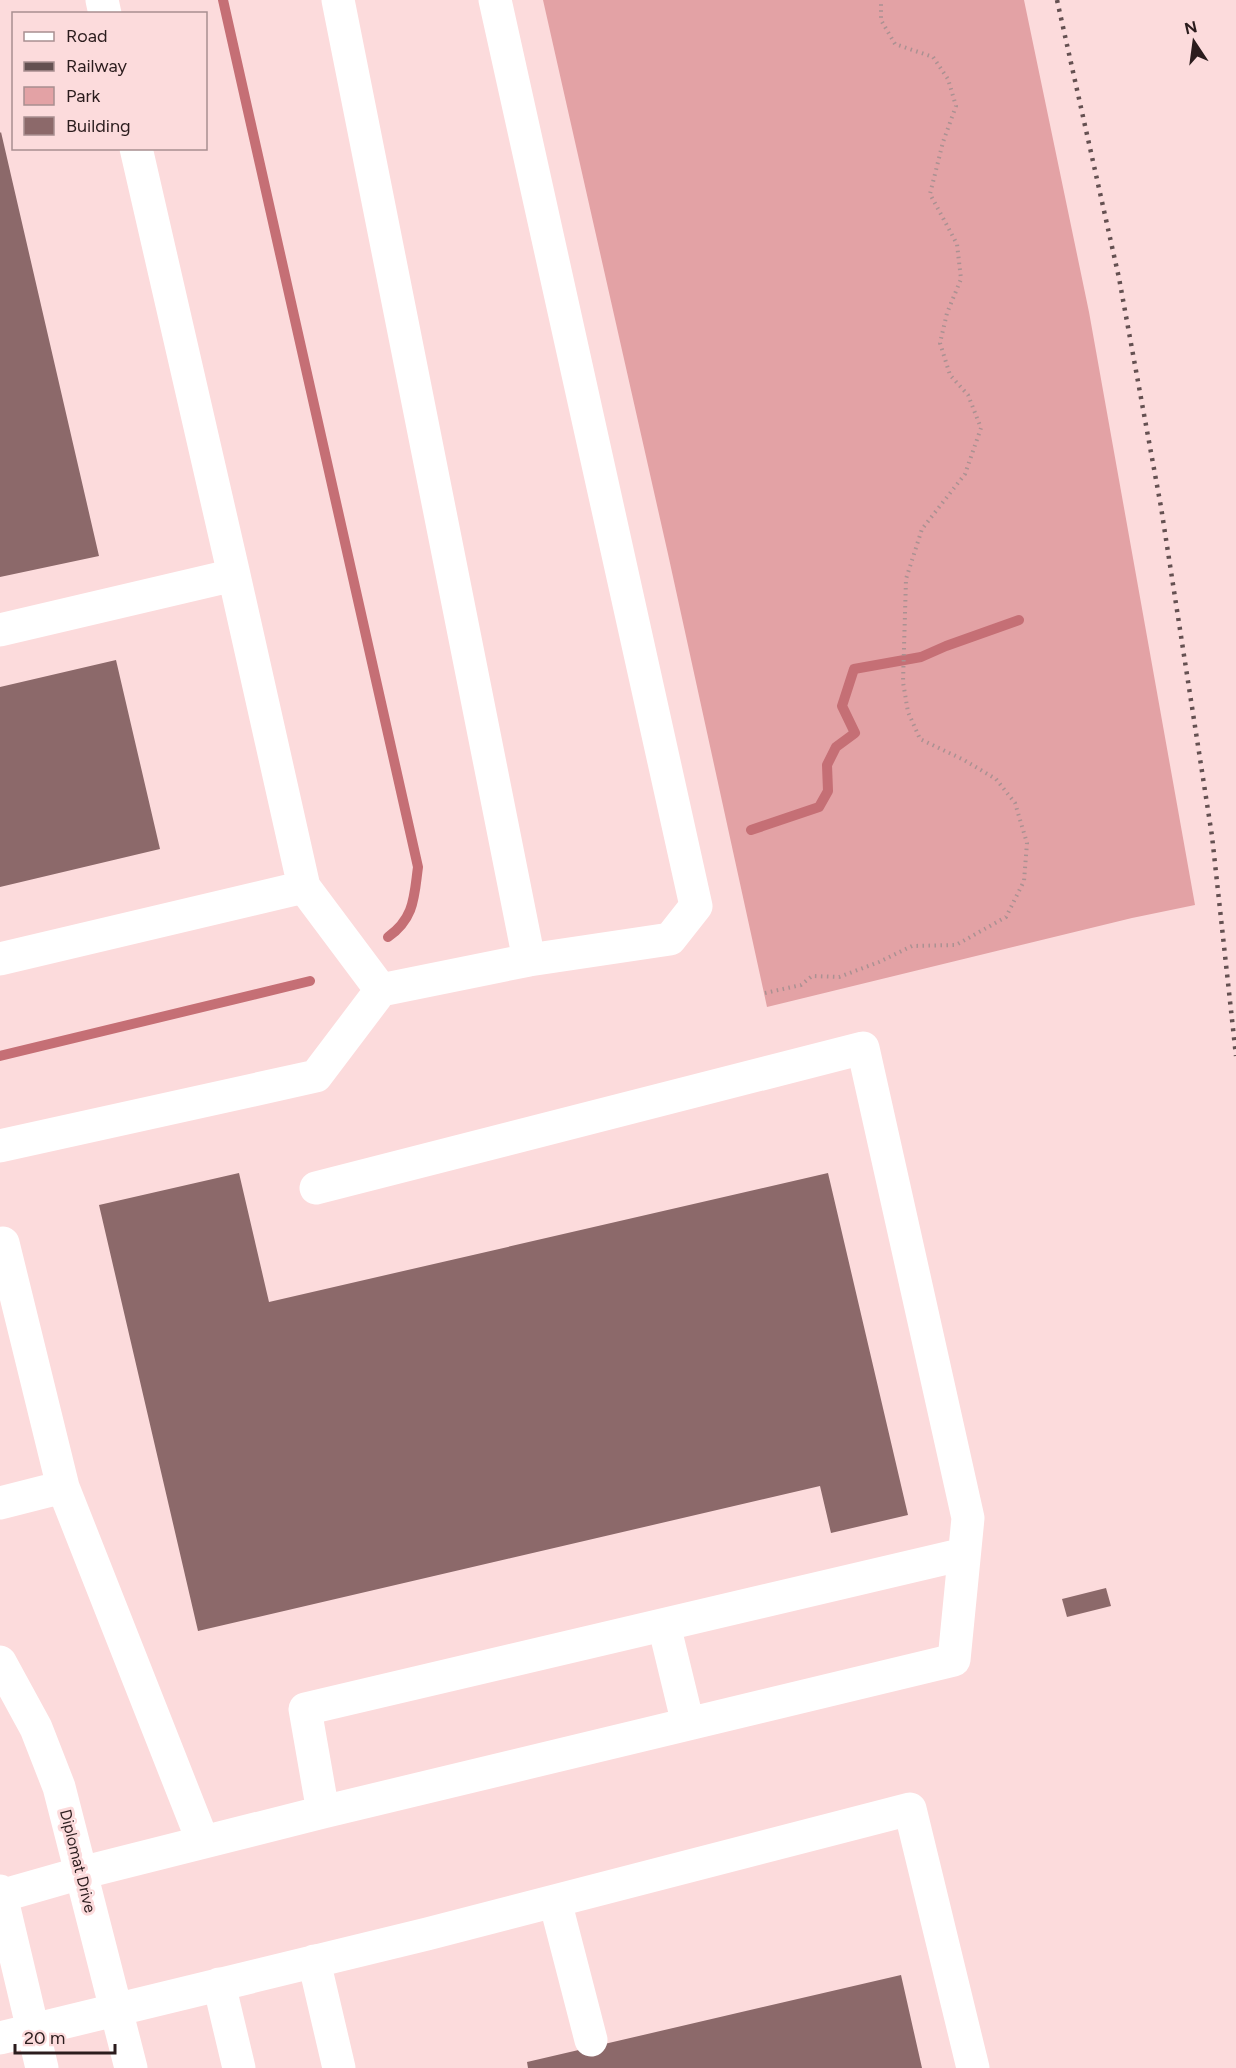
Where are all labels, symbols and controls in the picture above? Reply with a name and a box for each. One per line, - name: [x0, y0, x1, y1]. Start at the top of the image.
- legend: [12, 12, 207, 150]
- north arrow: [1164, 12, 1224, 72]
- text: N: [1183, 17, 1199, 39]
- text: Road: [66, 25, 107, 47]
- text: Railway: [66, 55, 128, 77]
- text: Park: [66, 85, 101, 107]
- text: Building: [66, 115, 131, 137]
- street label: Diplomat Drive: [56, 1807, 100, 1915]
- scale bar: [15, 2017, 116, 2055]
- text: 20 m: [24, 2027, 65, 2049]

